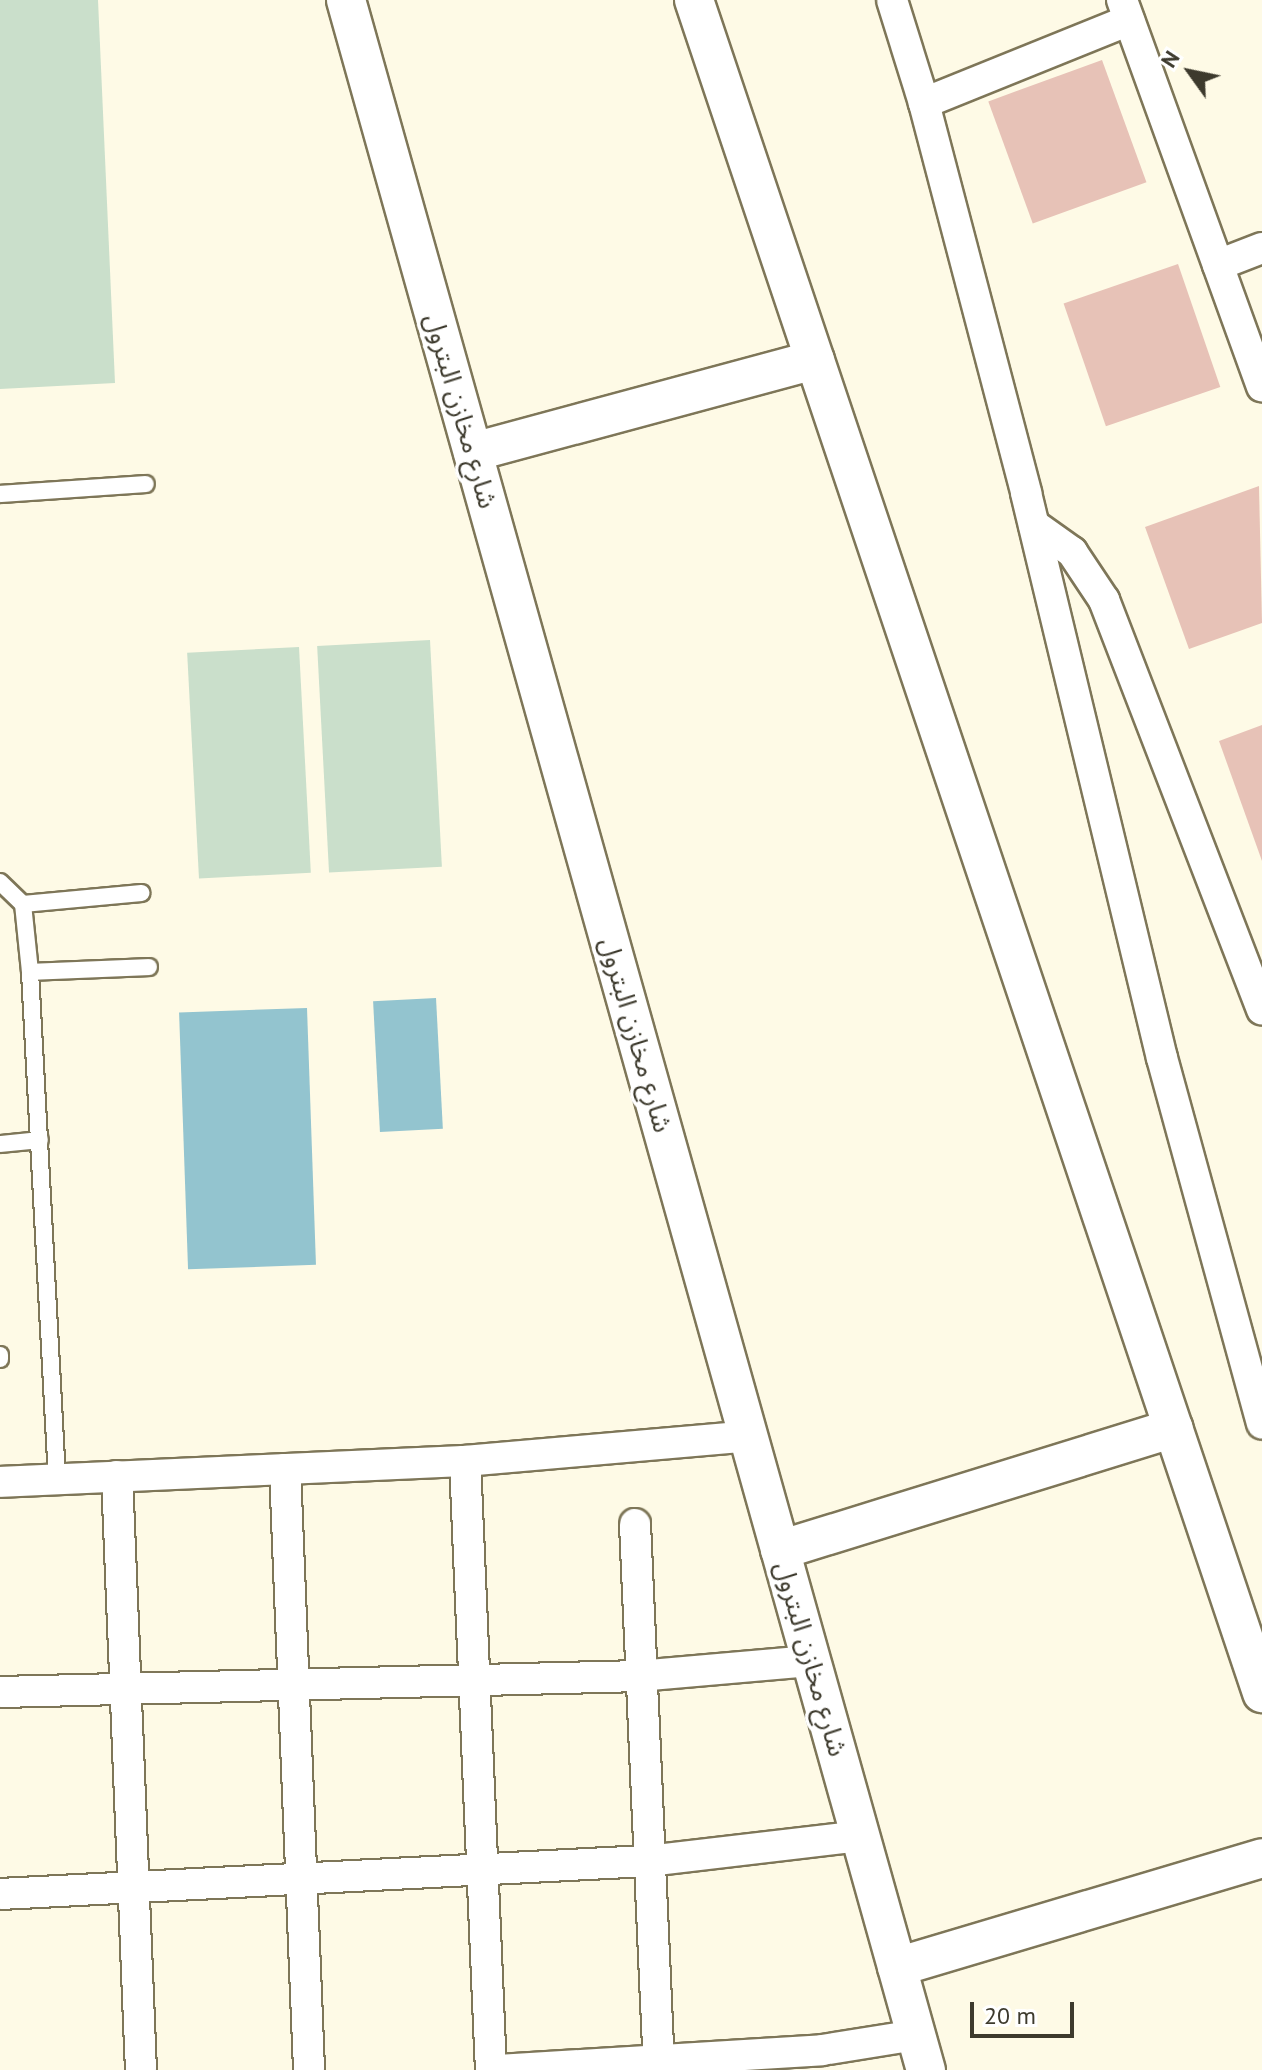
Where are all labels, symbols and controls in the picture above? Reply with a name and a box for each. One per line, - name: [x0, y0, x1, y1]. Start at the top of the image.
- north arrow: [1150, 32, 1230, 112]
- text: N: [1154, 45, 1186, 73]
- street label: شارع مخازن البترول: [418, 310, 504, 512]
- street label: شارع مخازن البترول: [593, 934, 679, 1136]
- street label: شارع مخازن البترول: [768, 1558, 854, 1760]
- scale bar: [974, 1986, 1078, 2036]
- text: 20 m: [984, 2000, 1036, 2031]

